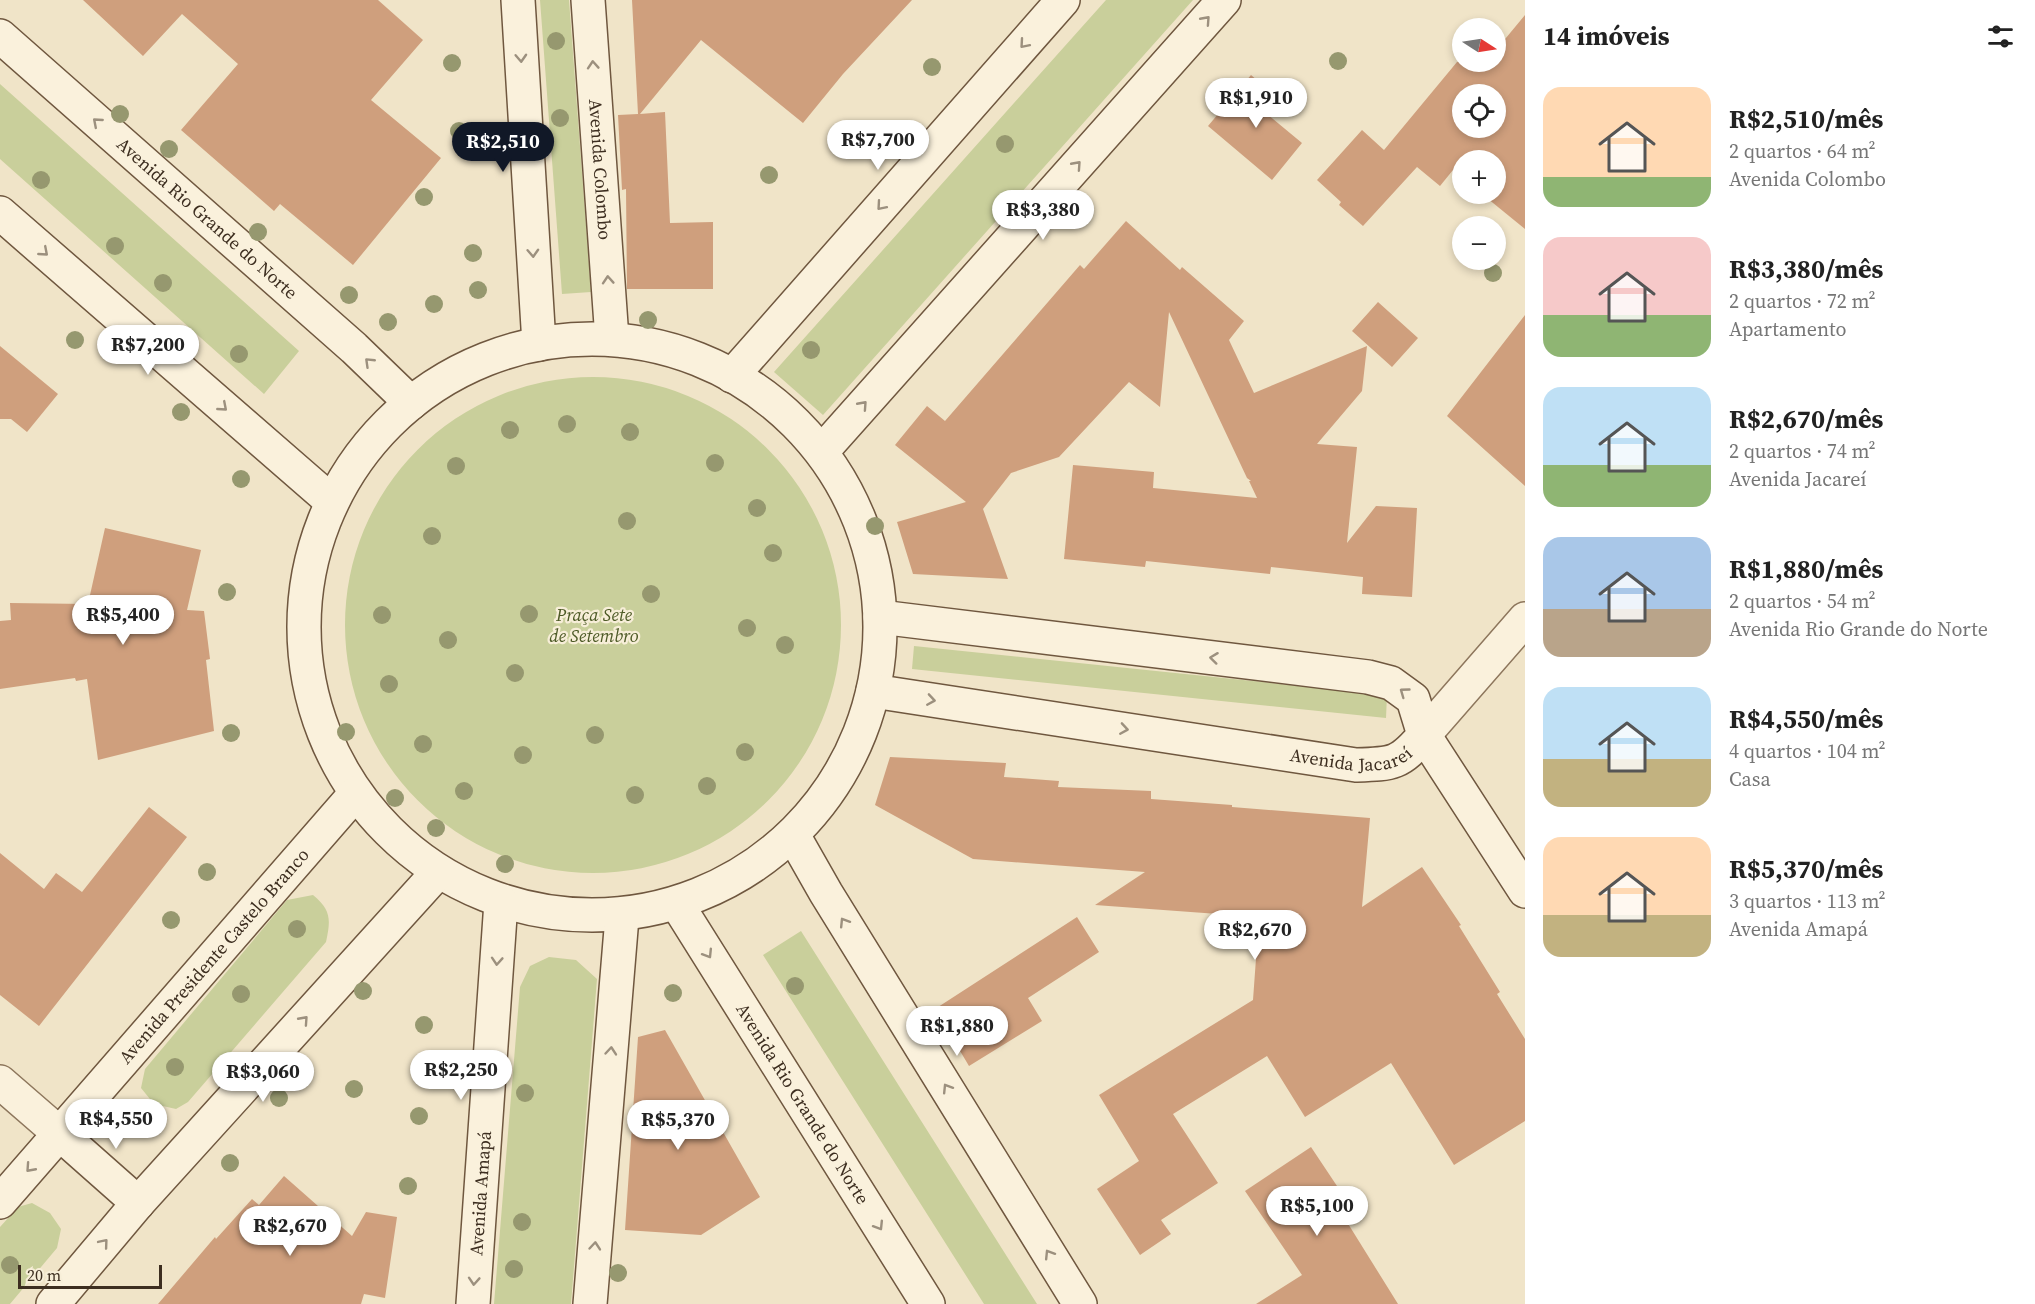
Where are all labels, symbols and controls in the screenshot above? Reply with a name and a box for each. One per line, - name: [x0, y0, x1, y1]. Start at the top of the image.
- one-way arrow: [1199, 16, 1210, 27]
- north arrow: [1452, 18, 1506, 72]
- map controls: [1452, 18, 1506, 270]
- text: 14 imóveis: [1543, 18, 1670, 54]
- icon: filters: [1984, 20, 2017, 53]
- one-way arrow: [1020, 37, 1031, 48]
- one-way arrow: [515, 54, 528, 63]
- one-way arrow: [587, 60, 600, 69]
- pin: R$1,910: [1201, 78, 1311, 129]
- text: R$1,910: [1219, 83, 1293, 111]
- button: locate: [1452, 84, 1506, 138]
- street label: Avenida Colombo: [583, 98, 618, 241]
- text: R$2,510/mês: [1729, 101, 1883, 137]
- icon: home: [1591, 111, 1663, 183]
- one-way arrow: [93, 118, 104, 129]
- pin: R$7,700: [823, 120, 933, 171]
- pin: R$2,510: [448, 122, 558, 173]
- text: R$7,700: [841, 125, 915, 153]
- text: R$2,510: [466, 127, 540, 155]
- street label: Avenida Rio Grande do Norte: [112, 132, 303, 305]
- text: 2 quartos · 64 m²: [1729, 137, 1876, 165]
- button: +: [1452, 150, 1506, 204]
- one-way arrow: [1070, 162, 1081, 172]
- text: Avenida Colombo: [1729, 165, 1886, 193]
- pin: R$3,380: [988, 190, 1098, 241]
- text: R$3,380: [1006, 195, 1080, 223]
- one-way arrow: [877, 199, 888, 210]
- button: −: [1452, 216, 1506, 270]
- one-way arrow: [37, 244, 48, 255]
- one-way arrow: [527, 249, 540, 258]
- text: R$3,380/mês: [1729, 251, 1883, 287]
- icon: home: [1591, 261, 1663, 333]
- one-way arrow: [601, 276, 614, 285]
- text: 2 quartos · 72 m²: [1729, 287, 1876, 315]
- text: Apartamento: [1729, 315, 1847, 343]
- pin: R$7,200: [93, 325, 203, 376]
- text: R$7,200: [111, 330, 185, 358]
- one-way arrow: [365, 359, 376, 370]
- one-way arrow: [216, 400, 227, 411]
- one-way arrow: [856, 401, 867, 412]
- text: R$2,670/mês: [1729, 401, 1883, 437]
- icon: home: [1591, 411, 1663, 483]
- text: 2 quartos · 74 m²: [1729, 437, 1876, 465]
- text: Avenida Jacareí: [1729, 465, 1866, 493]
- text: R$1,880/mês: [1729, 551, 1883, 587]
- icon: home: [1591, 561, 1663, 633]
- text: 2 quartos · 54 m²: [1729, 587, 1876, 615]
- pin: R$5,400: [68, 595, 178, 646]
- text: R$5,400: [86, 600, 160, 628]
- park label: Praça Sete de Setembro: [549, 602, 639, 648]
- text: Avenida Rio Grande do Norte: [1729, 615, 1988, 643]
- one-way arrow: [1209, 652, 1218, 664]
- one-way arrow: [1399, 688, 1410, 699]
- one-way arrow: [926, 693, 936, 706]
- text: R$4,550/mês: [1729, 701, 1883, 737]
- icon: home: [1591, 711, 1663, 783]
- one-way arrow: [1119, 723, 1129, 735]
- text: 4 quartos · 104 m²: [1729, 737, 1886, 765]
- street label: Avenida Jacareí: [1288, 741, 1418, 777]
- text: Casa: [1729, 765, 1771, 793]
- street label: Avenida Presidente Castelo Branco: [113, 843, 315, 1069]
- text: R$5,370/mês: [1729, 851, 1883, 887]
- icon: home: [1591, 861, 1663, 933]
- text: 3 quartos · 113 m²: [1729, 887, 1886, 915]
- pin: R$2,670: [1200, 910, 1310, 961]
- text: R$2,670: [1218, 915, 1292, 943]
- text: Avenida Amapá: [1729, 915, 1868, 943]
- one-way arrow: [840, 918, 852, 928]
- one-way arrow: [700, 948, 712, 958]
- one-way arrow: [491, 956, 504, 965]
- street label: Avenida Rio Grande do Norte: [730, 998, 875, 1209]
- pin: R$1,880: [902, 1006, 1012, 1057]
- text: R$1,880: [920, 1011, 994, 1039]
- one-way arrow: [297, 1016, 308, 1026]
- one-way arrow: [604, 1047, 617, 1056]
- pin: R$2,250: [406, 1050, 516, 1101]
- pin: R$3,060: [208, 1052, 318, 1103]
- text: R$2,250: [424, 1055, 498, 1083]
- text: R$3,060: [226, 1057, 300, 1085]
- one-way arrow: [942, 1084, 954, 1094]
- pin: R$4,550: [61, 1099, 171, 1150]
- pin: R$5,370: [623, 1100, 733, 1151]
- text: R$4,550: [79, 1104, 153, 1132]
- text: R$5,370: [641, 1105, 715, 1133]
- street label: Avenida Amapá: [463, 1129, 497, 1257]
- one-way arrow: [26, 1161, 37, 1172]
- pin: R$5,100: [1262, 1186, 1372, 1237]
- text: R$5,100: [1280, 1191, 1354, 1219]
- pin: R$2,670: [235, 1206, 345, 1257]
- text: R$2,670: [253, 1211, 327, 1239]
- one-way arrow: [871, 1219, 882, 1230]
- one-way arrow: [97, 1239, 108, 1250]
- one-way arrow: [588, 1241, 601, 1250]
- one-way arrow: [1045, 1250, 1057, 1260]
- scale bar: [18, 1262, 162, 1290]
- text: 20 m: [27, 1264, 61, 1286]
- one-way arrow: [468, 1276, 481, 1285]

